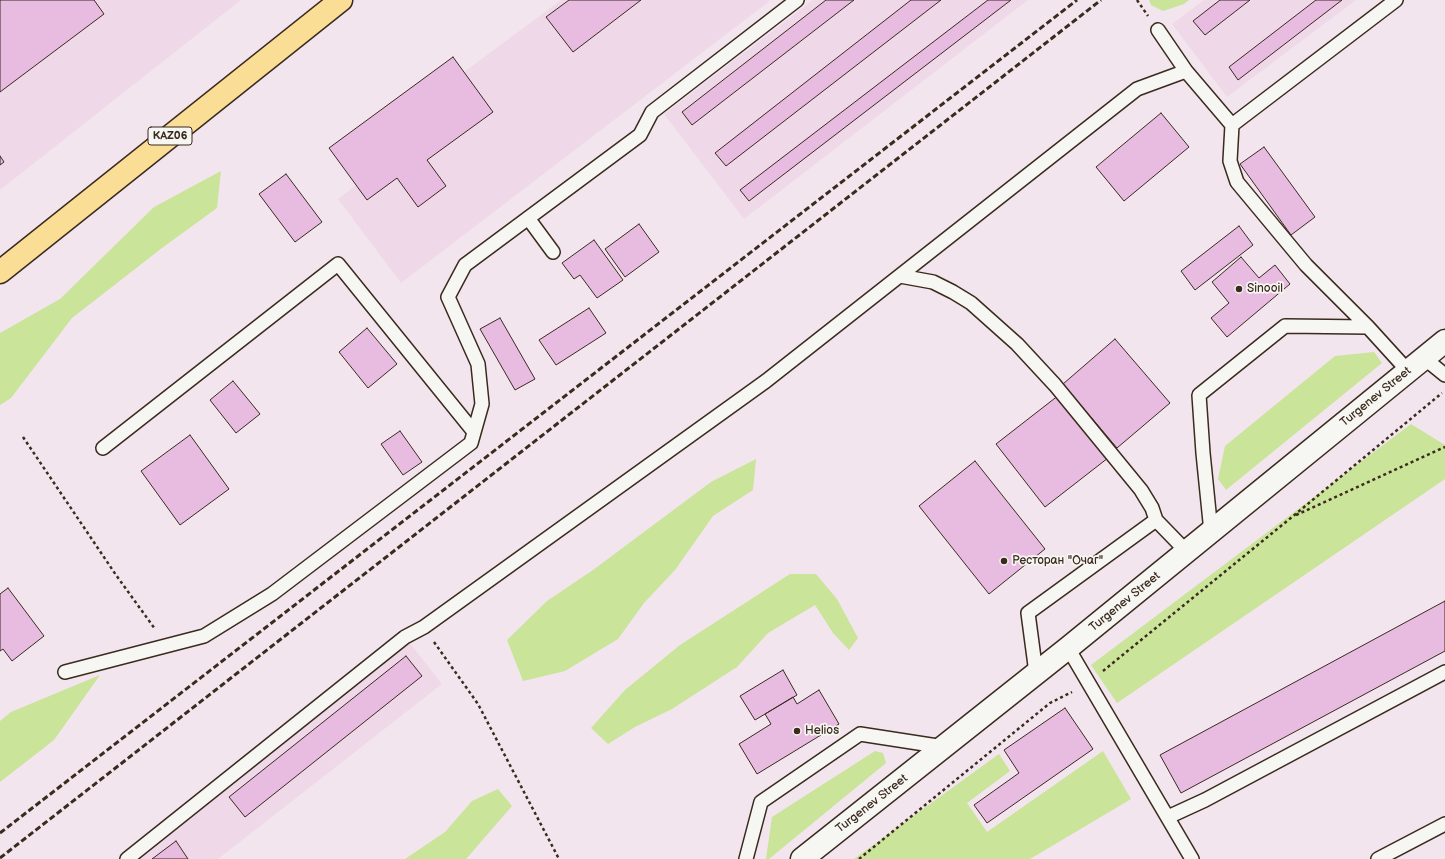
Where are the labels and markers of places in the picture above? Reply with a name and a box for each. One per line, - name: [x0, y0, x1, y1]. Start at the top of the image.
- place label: Sinooil: [1247, 282, 1283, 296]
- marker: Sinooil: [1234, 284, 1244, 294]
- place label: Ресторан "Очаг": [1012, 554, 1103, 568]
- marker: Ресторан "Очаг": [999, 556, 1009, 566]
- place label: Helios: [805, 724, 839, 738]
- marker: Helios: [792, 726, 802, 736]

